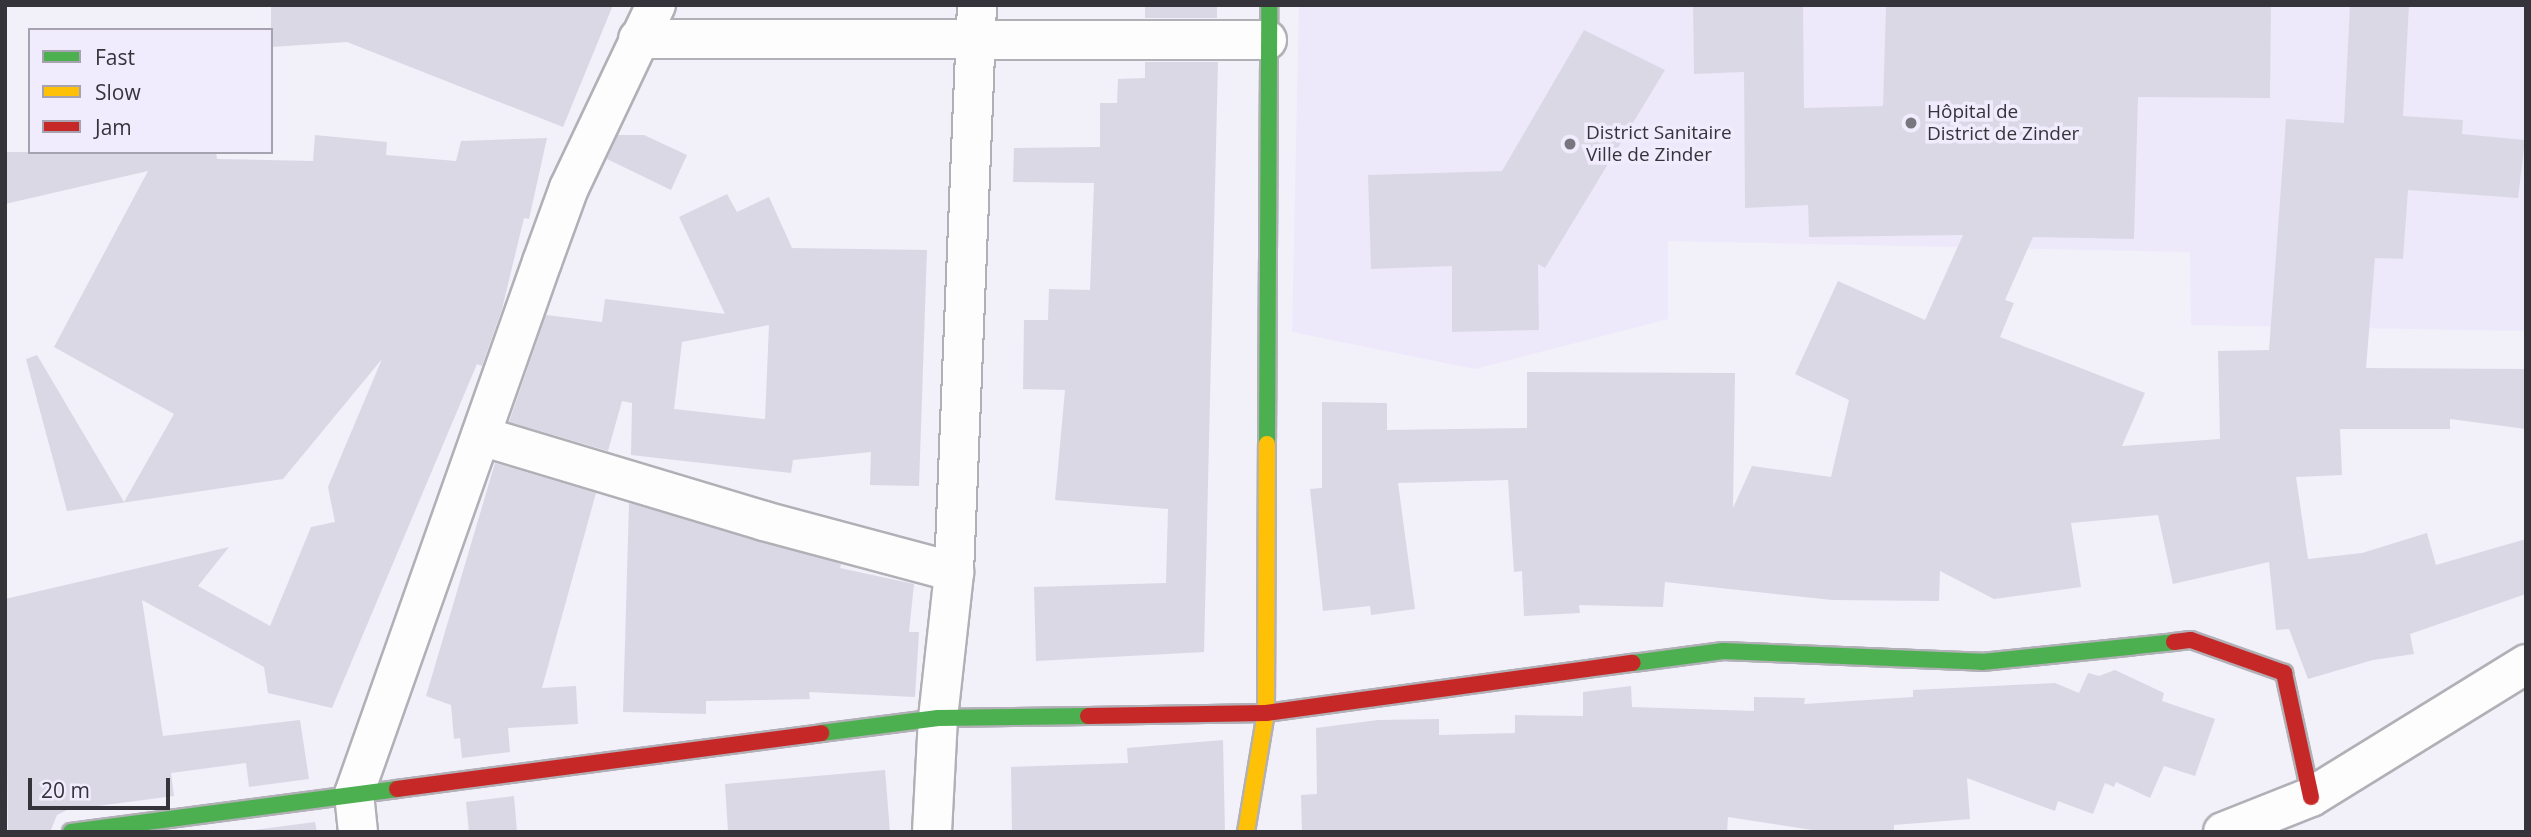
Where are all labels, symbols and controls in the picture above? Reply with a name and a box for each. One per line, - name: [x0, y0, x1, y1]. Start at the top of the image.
- legend: [28, 28, 273, 154]
- text: Fast: [95, 43, 135, 71]
- text: Slow: [95, 78, 141, 106]
- place label: Hôpital de District de Zinder: [1927, 101, 2079, 145]
- text: Jam: [95, 113, 132, 141]
- marker: Hôpital de District de Zinder: [1901, 113, 1921, 133]
- place label: District Sanitaire Ville de Zinder: [1586, 122, 1732, 166]
- marker: District Sanitaire Ville de Zinder: [1560, 134, 1580, 154]
- scale bar: [32, 764, 173, 808]
- text: 20 m: [41, 776, 90, 804]

